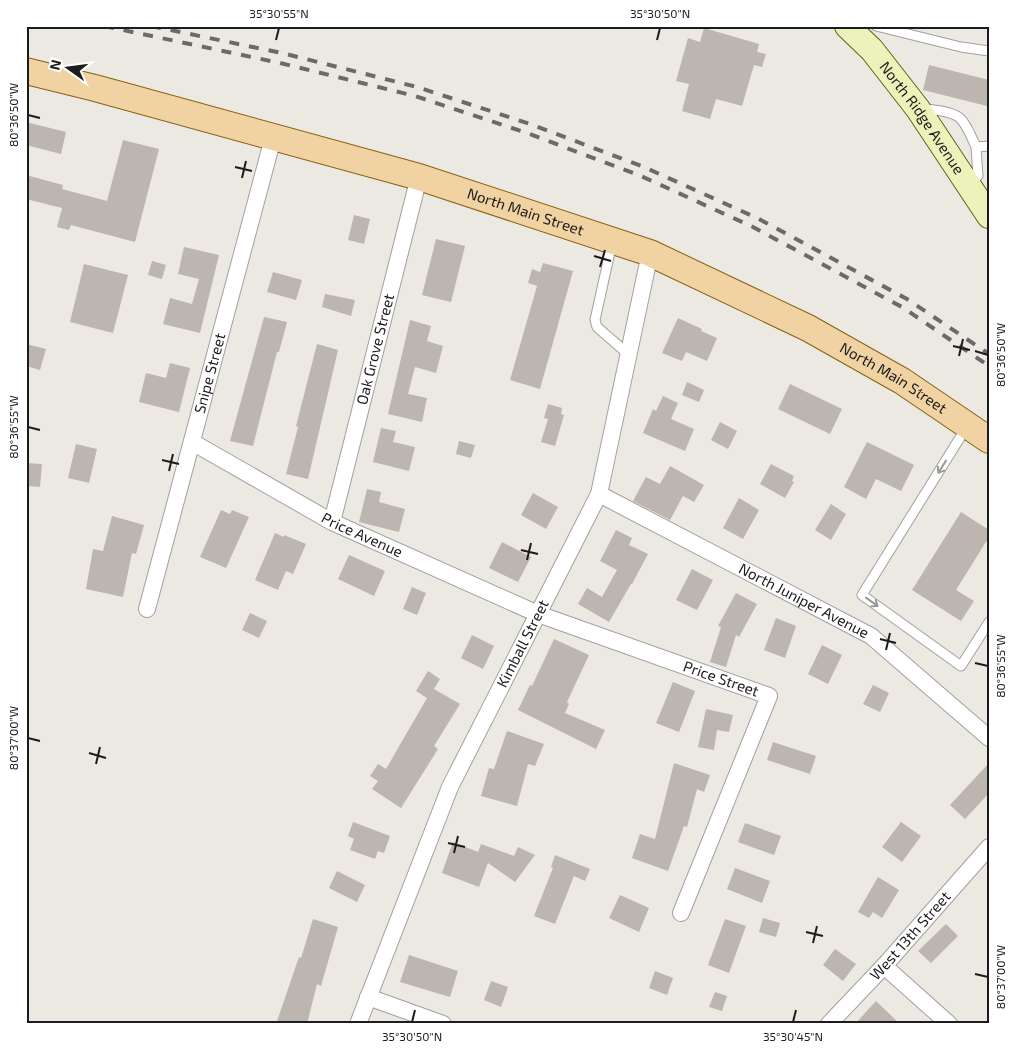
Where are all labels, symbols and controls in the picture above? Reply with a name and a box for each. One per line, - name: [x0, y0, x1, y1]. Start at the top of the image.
- text: 35°30'55"N: [249, 6, 309, 20]
- text: 35°30'50"N: [630, 6, 690, 20]
- north arrow: [42, 42, 92, 92]
- street label: North Ridge Avenue: [876, 57, 969, 177]
- text: N: [45, 58, 64, 72]
- text: 80°36'50"W: [6, 83, 20, 147]
- street label: North Main Street: [465, 183, 587, 239]
- street label: Oak Grove Street: [352, 291, 397, 407]
- text: 80°36'50"W: [993, 323, 1007, 387]
- street label: Snipe Street: [190, 330, 229, 415]
- street label: North Main Street: [837, 338, 951, 417]
- text: 80°36'55"W: [6, 395, 20, 459]
- one-way arrow: [936, 459, 946, 473]
- street label: Price Avenue: [319, 508, 406, 560]
- street label: North Juniper Avenue: [736, 559, 872, 641]
- street label: Kimball Street: [492, 596, 552, 690]
- one-way arrow: [865, 596, 878, 607]
- text: 80°36'55"W: [993, 634, 1007, 698]
- street label: Price Street: [681, 656, 762, 700]
- text: 80°37'00"W: [6, 706, 20, 770]
- street label: West 13th Street: [866, 887, 954, 983]
- text: 80°37'00"W: [993, 945, 1007, 1009]
- text: 35°30'50"N: [382, 1029, 442, 1043]
- text: 35°30'45"N: [763, 1029, 823, 1043]

